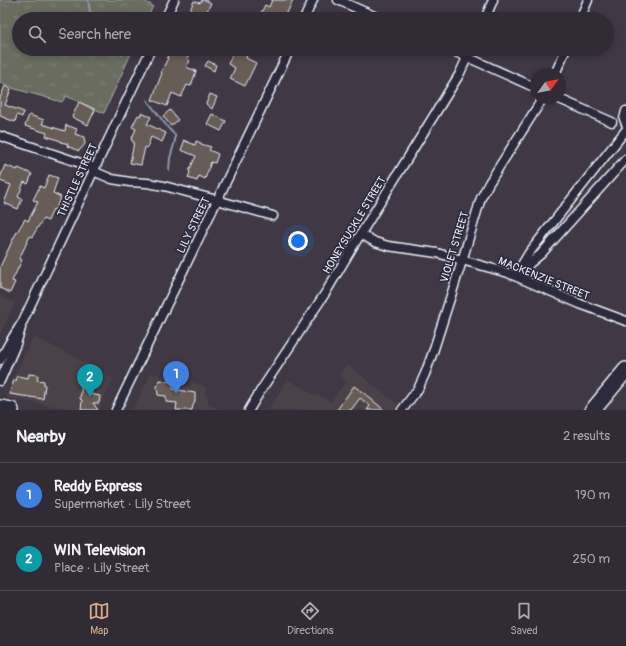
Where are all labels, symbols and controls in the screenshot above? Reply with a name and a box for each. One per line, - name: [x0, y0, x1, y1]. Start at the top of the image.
- search box: [12, 12, 614, 56]
- icon: search: [26, 23, 48, 45]
- text: Search here: [58, 25, 131, 44]
- north arrow: [530, 68, 566, 104]
- street label: THISTLE STREET: [55, 141, 100, 219]
- street label: HONEYSUCKLE STREET: [320, 174, 389, 276]
- street label: LILY STREET: [174, 195, 213, 255]
- street label: VIOLET STREET: [438, 210, 471, 284]
- your location: [288, 231, 308, 251]
- street label: MACKENZIE STREET: [496, 254, 591, 303]
- pin: 1: [163, 361, 189, 394]
- pin: 2: [77, 364, 103, 397]
- text: Nearby: [16, 426, 65, 447]
- text: 2 results: [563, 428, 610, 444]
- text: Reddy Express: [54, 477, 142, 496]
- text: 1: [26, 487, 32, 503]
- text: 190 m: [575, 487, 610, 503]
- text: Supermarket · Lily Street: [54, 496, 191, 512]
- text: WIN Television: [54, 541, 145, 560]
- text: 2: [25, 551, 33, 567]
- text: 250 m: [572, 551, 610, 567]
- text: Place · Lily Street: [54, 560, 150, 576]
- tab: Map: [88, 600, 110, 637]
- tab: Directions: [287, 600, 334, 637]
- tab: Saved: [510, 600, 538, 637]

